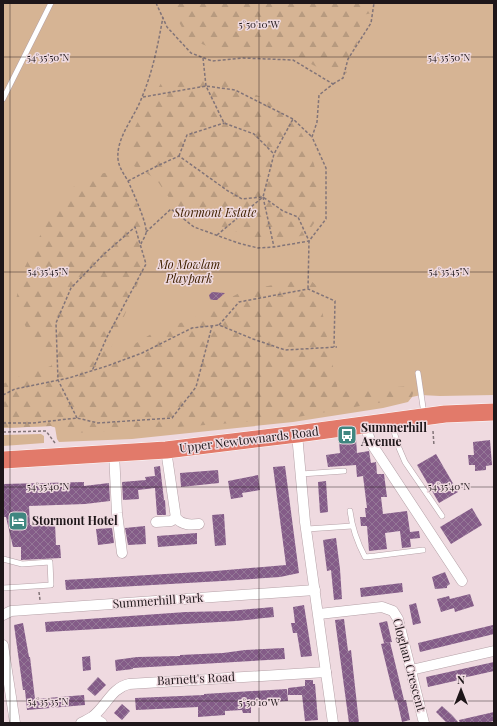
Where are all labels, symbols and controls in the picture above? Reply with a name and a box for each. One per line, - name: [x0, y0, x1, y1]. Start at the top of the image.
- text: 5°50'10"W: [239, 17, 280, 31]
- text: 54°35'50"N: [27, 50, 69, 64]
- text: 54°35'50"N: [428, 50, 470, 64]
- park label: Stormont Estate: [173, 204, 256, 220]
- park label: Mo Mowlam Playpark: [157, 256, 221, 286]
- text: 54°35'45"N: [28, 264, 68, 278]
- text: 54°35'45"N: [429, 264, 469, 278]
- place label: Summerhill Avenue: [360, 419, 427, 449]
- street label: Upper Newtownards Road: [178, 423, 320, 456]
- bus stop icon: Summerhill Avenue: [336, 424, 358, 446]
- text: 54°35'40"N: [27, 479, 69, 493]
- text: 54°35'40"N: [428, 479, 470, 493]
- hotel icon: Stormont Hotel: [7, 510, 29, 532]
- place label: Stormont Hotel: [32, 512, 118, 528]
- street label: Summerhill Park: [112, 589, 204, 611]
- street label: Cloghan Crescent: [390, 616, 430, 714]
- street label: Barnett's Road: [157, 668, 235, 688]
- north arrow: [441, 670, 481, 710]
- text: N: [457, 672, 465, 687]
- text: 54°35'35"N: [27, 694, 69, 708]
- text: 5°50'10"W: [239, 695, 280, 709]

